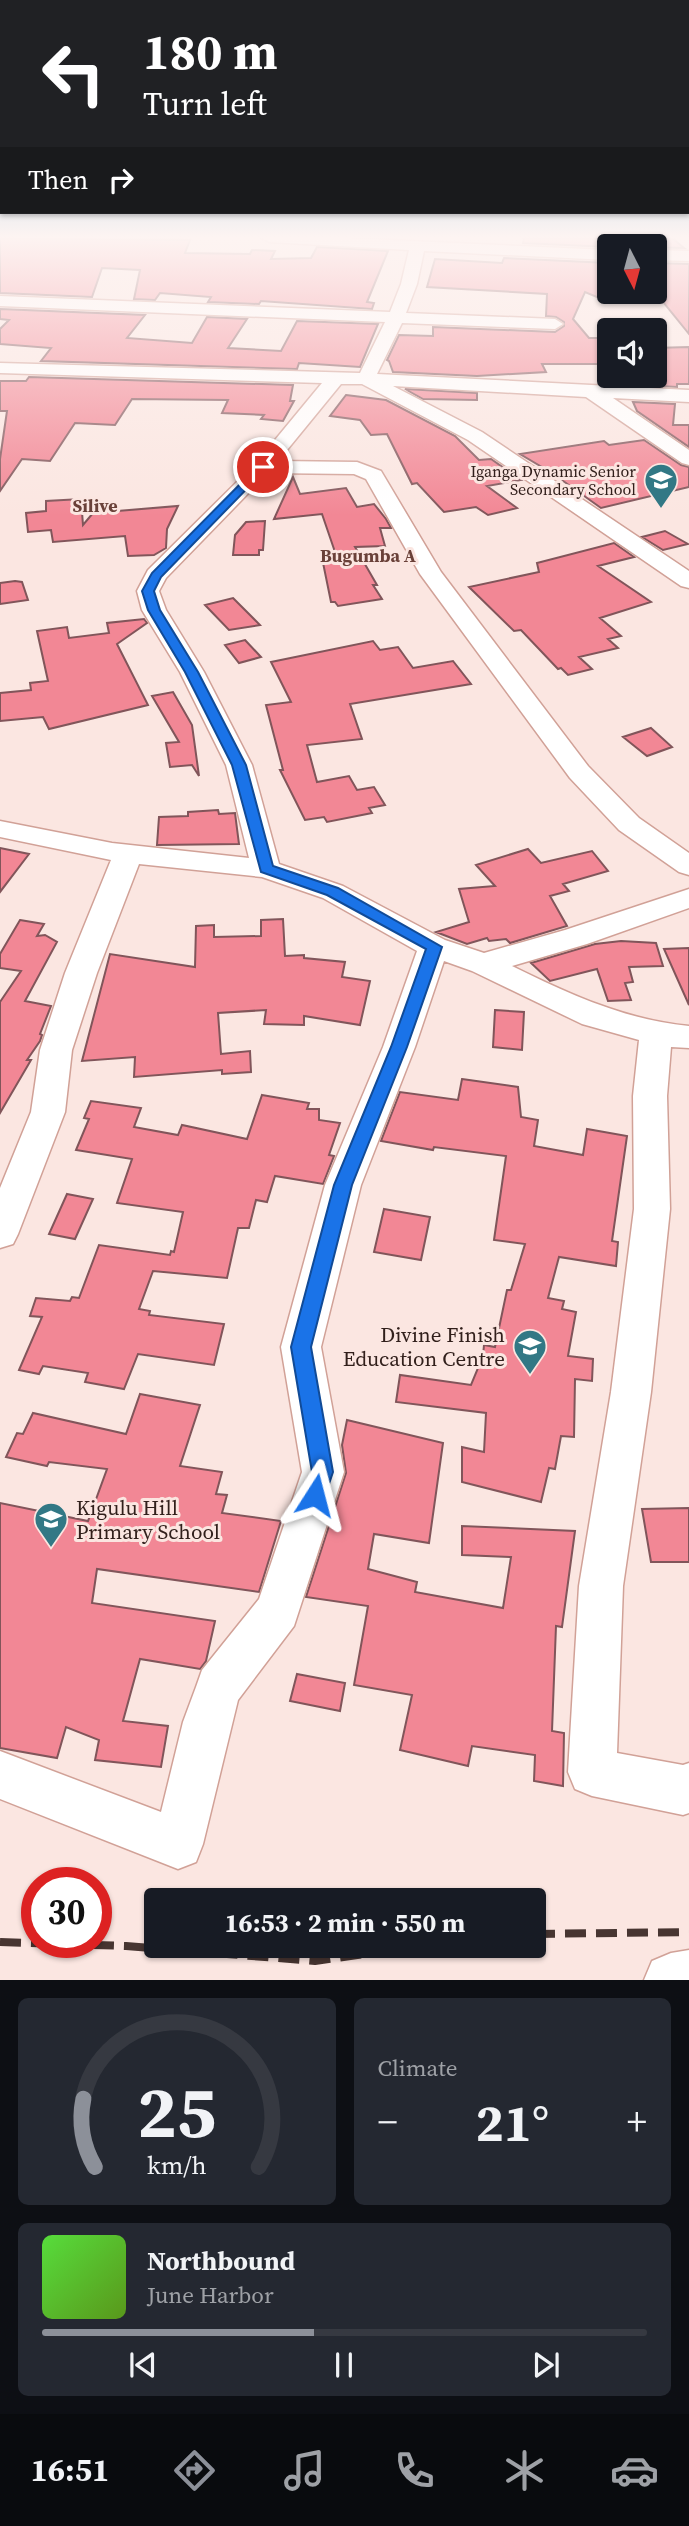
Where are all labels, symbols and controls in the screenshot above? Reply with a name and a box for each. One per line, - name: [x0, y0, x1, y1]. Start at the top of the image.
- text: 180 m: [143, 18, 278, 85]
- icon: left: [28, 28, 119, 119]
- text: Turn left: [143, 82, 267, 126]
- icon: right: [102, 161, 140, 199]
- text: Then: [28, 162, 88, 198]
- north arrow: [597, 234, 667, 304]
- map controls: [597, 234, 667, 388]
- button: sound: [597, 318, 667, 388]
- pin: [233, 437, 293, 497]
- icon: arrive: [244, 448, 282, 486]
- place label: Iganga Dynamic Senior Secondary School: [470, 460, 636, 500]
- school or university icon: Iganga Dynamic Senior Secondary School: [642, 461, 680, 510]
- district label: Silive: [72, 493, 118, 518]
- district label: Bugumba A: [320, 543, 416, 568]
- place label: Divine Finish Education Centre: [343, 1320, 505, 1373]
- school or university icon: Divine Finish Education Centre: [511, 1327, 549, 1376]
- position arrow: [278, 1458, 352, 1532]
- place label: Kigulu Hill Primary School: [76, 1493, 220, 1546]
- school or university icon: Kigulu Hill Primary School: [32, 1500, 70, 1549]
- speed limit sign: 30: [21, 1867, 112, 1958]
- text: 16:53 · 2 min · 550 m: [225, 1905, 465, 1941]
- text: Climate: [378, 2052, 457, 2084]
- text: 25: [137, 2063, 216, 2162]
- text: 21°: [476, 2087, 549, 2158]
- text: −: [378, 2096, 398, 2148]
- text: +: [627, 2096, 647, 2148]
- text: km/h: [147, 2148, 207, 2182]
- text: Northbound: [147, 2243, 295, 2279]
- text: June Harbor: [147, 2279, 274, 2311]
- icon: previous: [124, 2346, 162, 2384]
- icon: pause: [325, 2346, 363, 2384]
- icon: next: [527, 2346, 565, 2384]
- icon: directions: [170, 2446, 219, 2495]
- icon: music: [280, 2446, 329, 2495]
- icon: phone: [390, 2446, 439, 2495]
- icon: climate: [500, 2446, 549, 2495]
- icon: car: [610, 2446, 659, 2495]
- text: 16:51: [30, 2448, 109, 2492]

